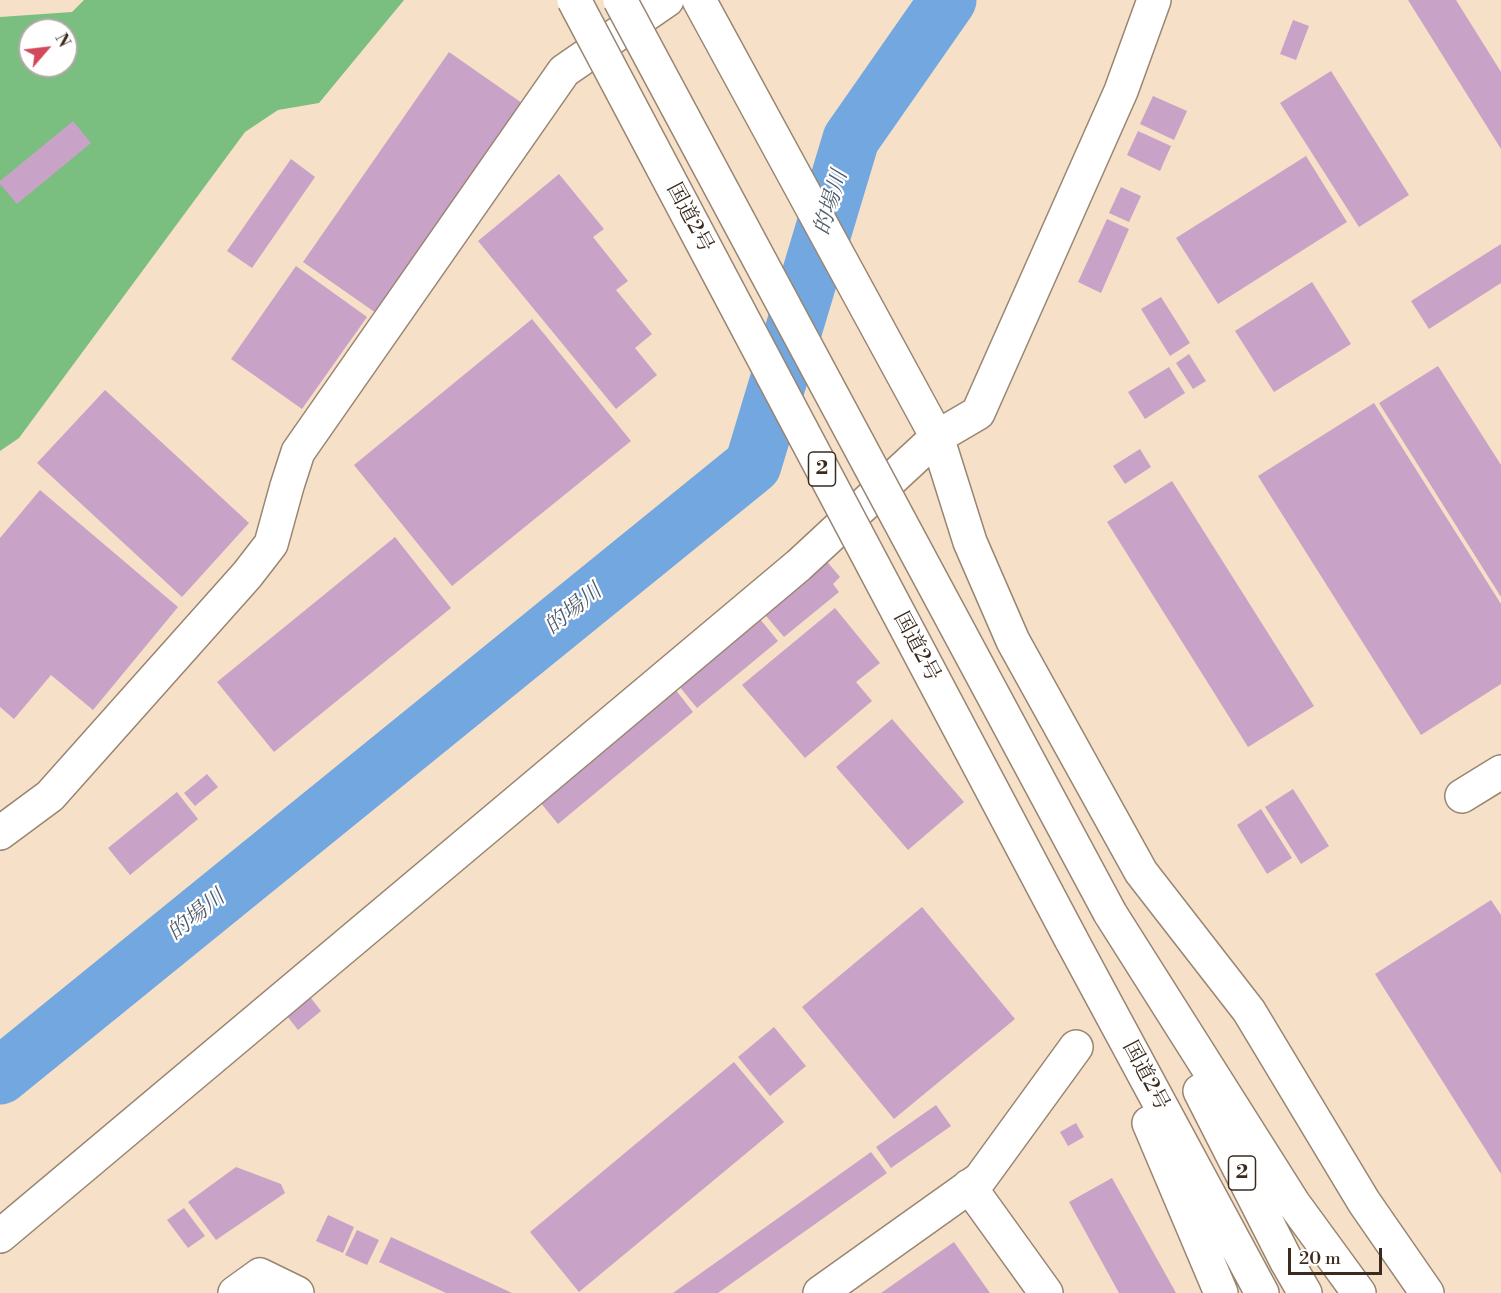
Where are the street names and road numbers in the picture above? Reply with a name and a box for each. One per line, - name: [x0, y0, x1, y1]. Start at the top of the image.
- street label: 国道2号: [660, 179, 718, 257]
- road number: 2: [808, 452, 836, 486]
- street label: 国道2号: [887, 608, 945, 686]
- street label: 国道2号: [1116, 1037, 1174, 1115]
- road number: 2: [1228, 1156, 1256, 1190]

